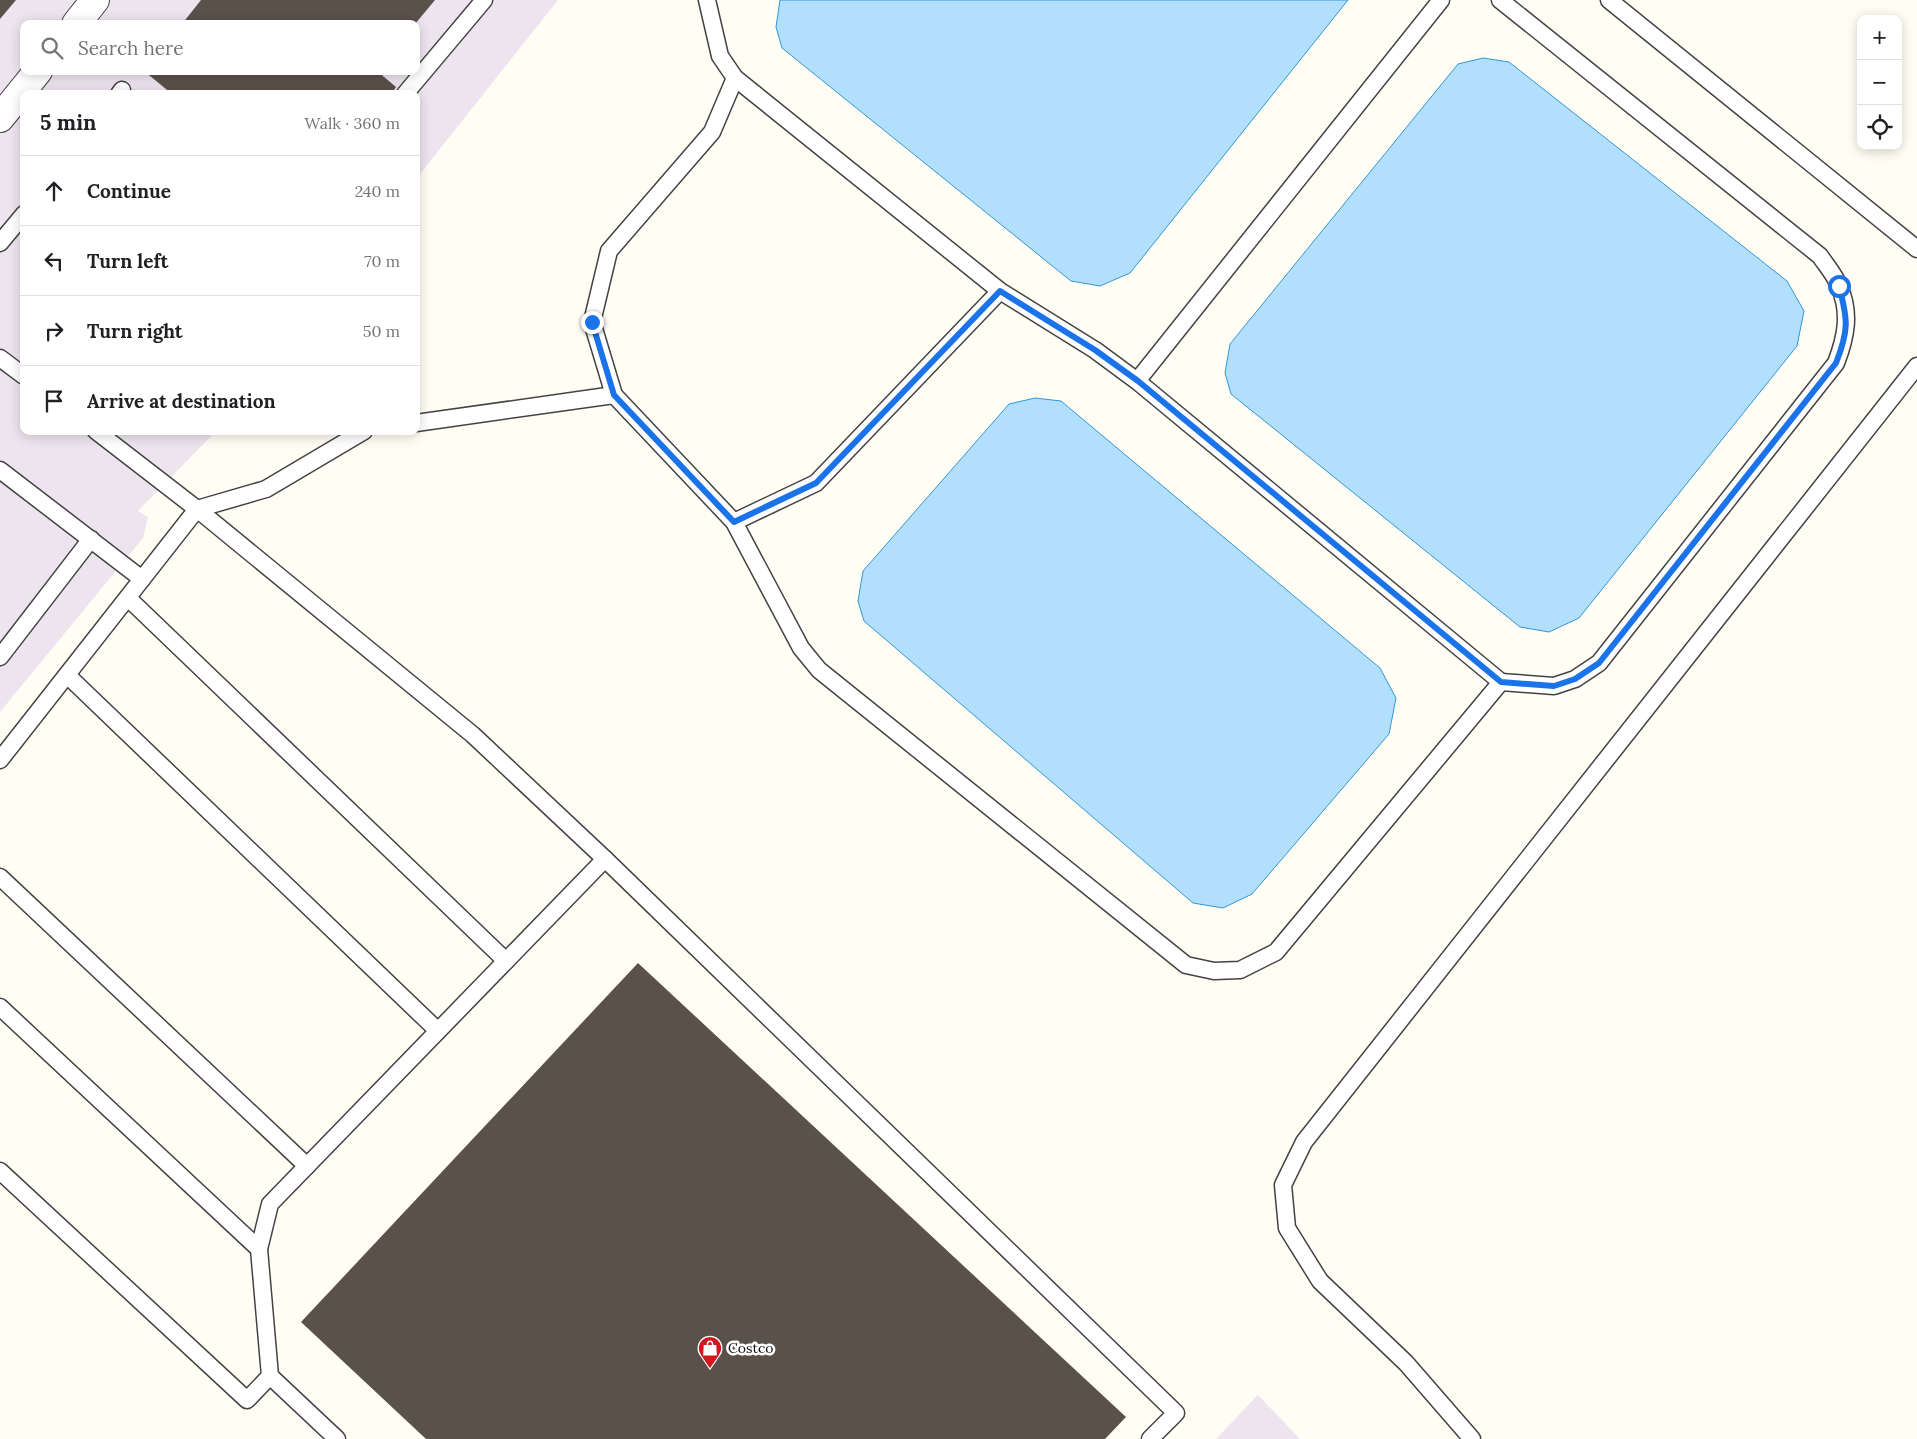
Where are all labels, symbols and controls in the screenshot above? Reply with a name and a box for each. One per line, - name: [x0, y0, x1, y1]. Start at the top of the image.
- map controls: [1857, 15, 1902, 150]
- button: +: [1857, 15, 1902, 60]
- search box: [20, 20, 420, 75]
- icon: search: [38, 34, 66, 62]
- text: Search here: [78, 36, 184, 60]
- button: −: [1857, 60, 1902, 105]
- button: locate: [1857, 105, 1902, 150]
- text: 5 min: [40, 109, 96, 136]
- text: Walk · 360 m: [304, 113, 400, 133]
- icon: ahead: [40, 177, 68, 205]
- text: Continue: [87, 179, 171, 203]
- text: 240 m: [355, 181, 400, 201]
- icon: left: [40, 247, 68, 275]
- text: Turn left: [87, 249, 168, 273]
- text: 70 m: [364, 251, 400, 271]
- route start: [1828, 275, 1851, 298]
- route end: [581, 311, 604, 334]
- icon: right: [40, 317, 68, 345]
- text: Turn right: [87, 319, 183, 343]
- text: 50 m: [363, 321, 400, 341]
- icon: arrive: [40, 387, 68, 415]
- text: Arrive at destination: [87, 389, 276, 413]
- shop icon: Costco: [697, 1335, 723, 1369]
- place label: Costco: [728, 1339, 773, 1357]

